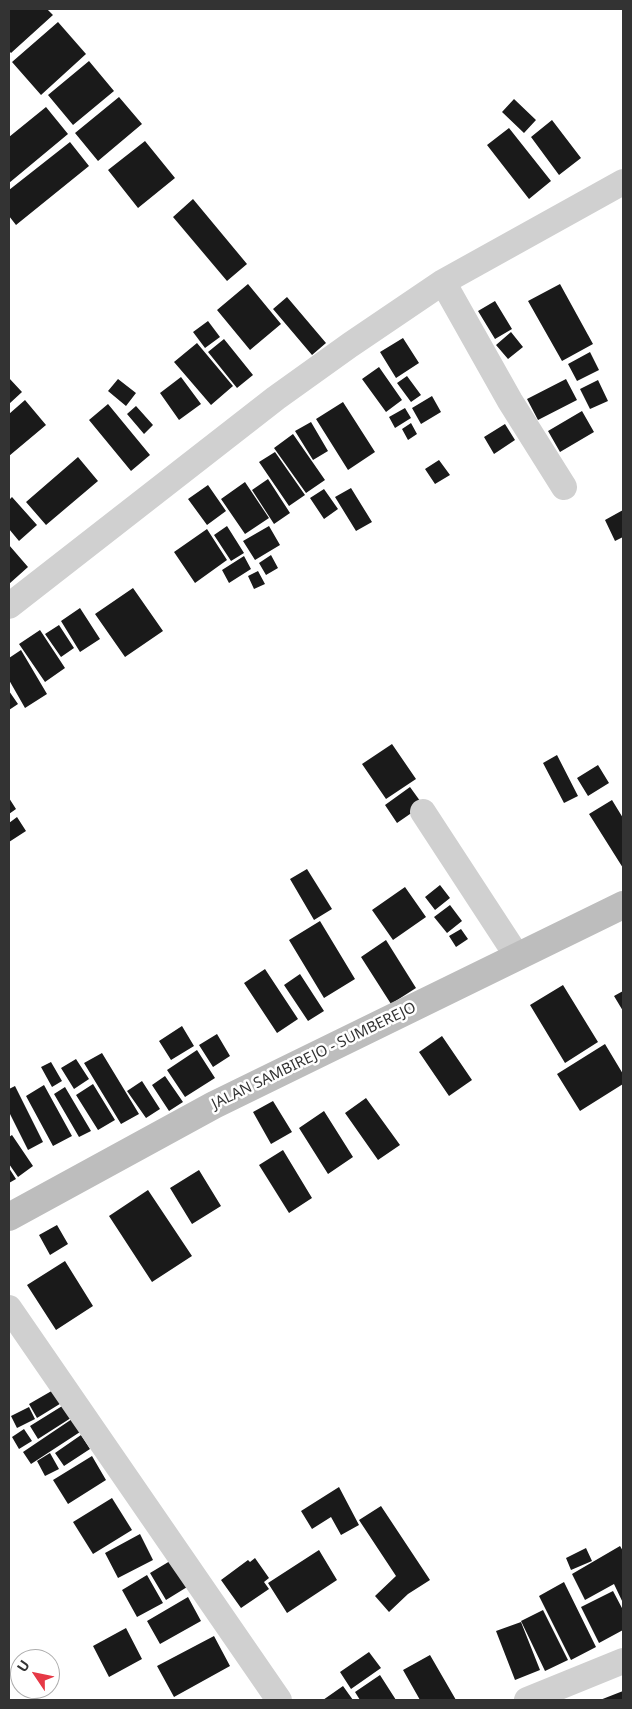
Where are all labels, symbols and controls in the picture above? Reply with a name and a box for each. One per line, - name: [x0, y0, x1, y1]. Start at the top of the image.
- street label: JALAN SAMBIREJO - SUMBEREJO: [209, 999, 419, 1113]
- north arrow: [10, 1649, 60, 1699]
- text: U: [12, 1656, 34, 1676]

